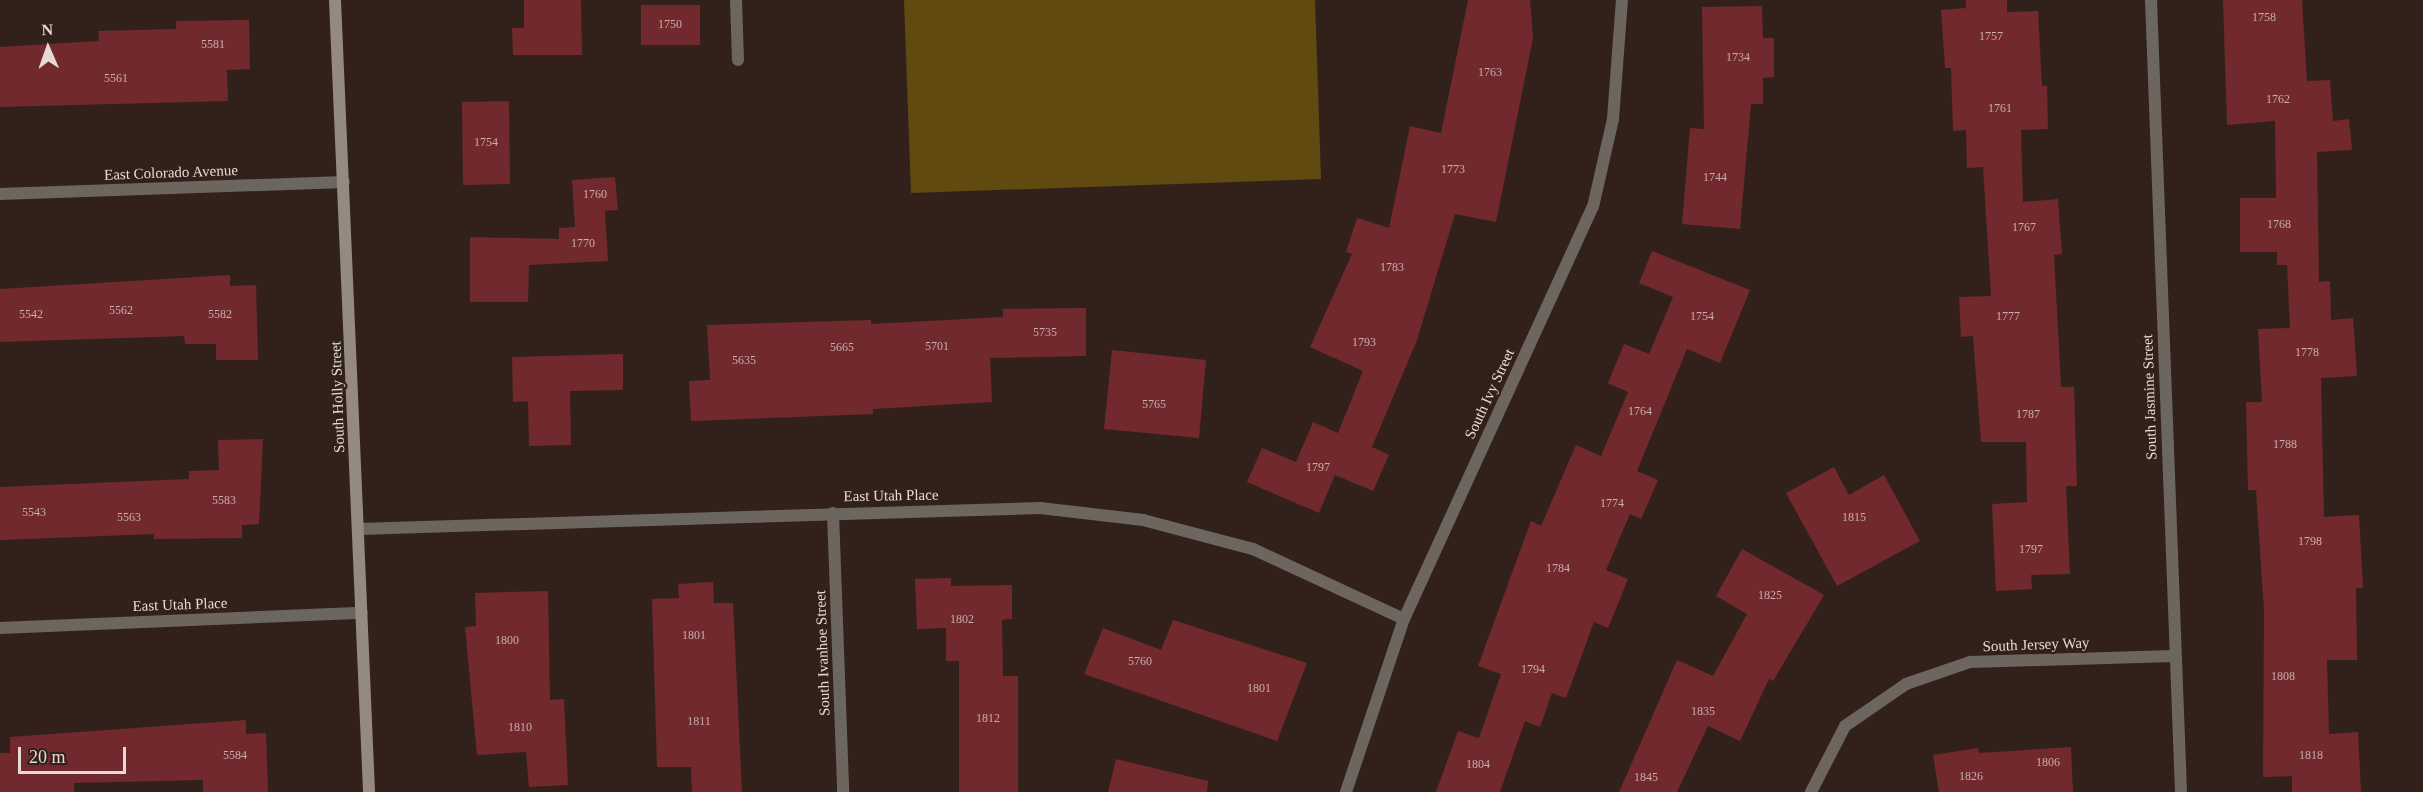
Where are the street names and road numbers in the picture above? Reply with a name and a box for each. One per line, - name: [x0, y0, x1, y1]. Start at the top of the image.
- street label: East Colorado Avenue: [103, 162, 239, 184]
- street label: South Jasmine Street: [2139, 334, 2161, 460]
- street label: South Holly Street: [327, 341, 349, 453]
- street label: South Ivy Street: [1461, 346, 1519, 442]
- street label: East Utah Place: [843, 486, 939, 506]
- street label: South Ivanhoe Street: [812, 590, 834, 716]
- street label: East Utah Place: [132, 594, 228, 616]
- street label: South Jersey Way: [1982, 634, 2090, 656]

